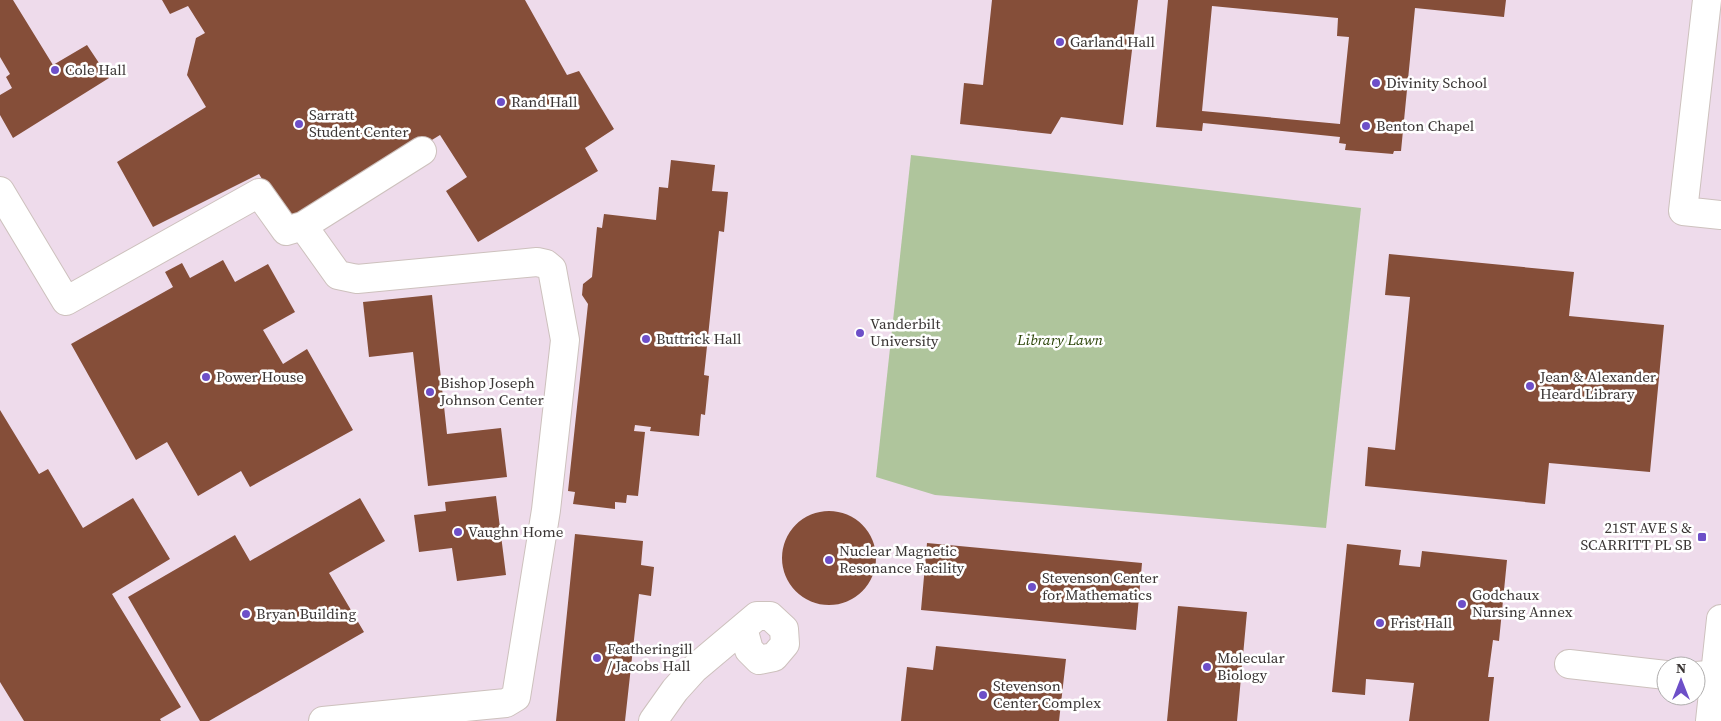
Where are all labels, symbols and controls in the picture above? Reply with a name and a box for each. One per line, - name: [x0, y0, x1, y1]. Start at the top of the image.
- place label: Garland Hall: [1070, 31, 1156, 52]
- marker: Garland Hall: [1054, 36, 1066, 48]
- place label: Cole Hall: [65, 59, 127, 80]
- marker: Cole Hall: [49, 64, 61, 76]
- place label: Divinity School: [1386, 72, 1488, 93]
- marker: Divinity School: [1370, 77, 1382, 89]
- place label: Rand Hall: [511, 91, 578, 112]
- marker: Rand Hall: [495, 96, 507, 108]
- place label: Sarratt Student Center: [309, 104, 409, 142]
- place label: Benton Chapel: [1376, 115, 1475, 136]
- marker: Sarratt Student Center: [293, 118, 305, 130]
- marker: Benton Chapel: [1360, 120, 1372, 132]
- place label: Vanderbilt University: [870, 313, 940, 351]
- marker: Vanderbilt University: [854, 327, 866, 339]
- place label: Buttrick Hall: [656, 328, 742, 349]
- park label: Library Lawn: [1016, 329, 1103, 350]
- marker: Buttrick Hall: [640, 333, 652, 345]
- place label: Power House: [216, 366, 304, 387]
- place label: Jean & Alexander Heard Library: [1539, 366, 1657, 404]
- marker: Power House: [200, 371, 212, 383]
- place label: Bishop Joseph Johnson Center: [439, 372, 544, 410]
- marker: Jean & Alexander Heard Library: [1524, 380, 1536, 392]
- marker: Bishop Joseph Johnson Center: [424, 386, 436, 398]
- place label: 21ST AVE S & SCARRITT PL SB: [1580, 517, 1692, 555]
- place label: Vaughn Home: [468, 521, 564, 542]
- marker: Vaughn Home: [452, 526, 464, 538]
- marker: 21ST AVE S & SCARRITT PL SB: [1696, 531, 1708, 543]
- place label: Nuclear Magnetic Resonance Facility: [839, 540, 965, 578]
- marker: Nuclear Magnetic Resonance Facility: [823, 554, 835, 566]
- place label: Stevenson Center for Mathematics: [1042, 567, 1159, 605]
- marker: Stevenson Center for Mathematics: [1026, 581, 1038, 593]
- place label: Godchaux Nursing Annex: [1472, 584, 1573, 622]
- marker: Godchaux Nursing Annex: [1456, 598, 1468, 610]
- place label: Bryan Building: [256, 603, 356, 624]
- marker: Bryan Building: [240, 608, 252, 620]
- place label: Frist Hall: [1390, 612, 1453, 633]
- marker: Frist Hall: [1374, 617, 1386, 629]
- place label: Featheringill / Jacobs Hall: [607, 638, 693, 676]
- place label: Molecular Biology: [1217, 647, 1285, 685]
- marker: Featheringill / Jacobs Hall: [591, 652, 603, 664]
- north arrow: [1656, 656, 1706, 706]
- text: N: [1676, 658, 1686, 678]
- marker: Molecular Biology: [1201, 661, 1213, 673]
- place label: Stevenson Center Complex: [993, 675, 1101, 713]
- marker: Stevenson Center Complex: [977, 689, 989, 701]

